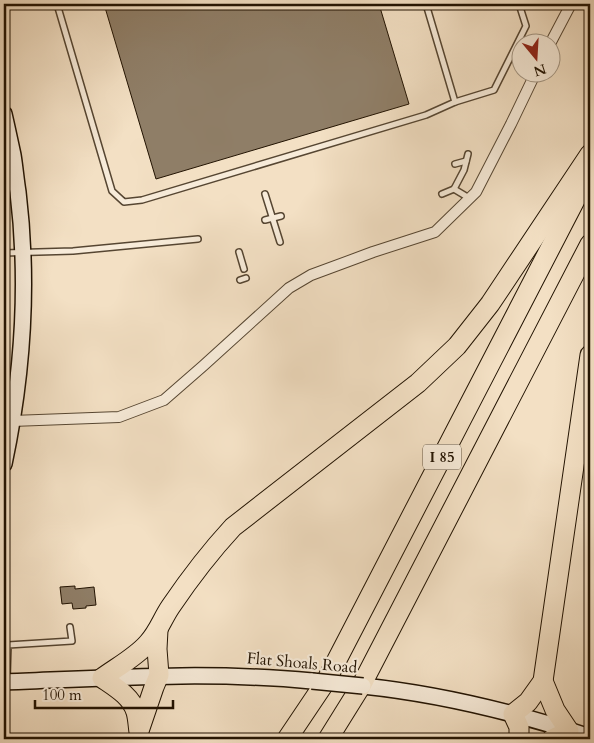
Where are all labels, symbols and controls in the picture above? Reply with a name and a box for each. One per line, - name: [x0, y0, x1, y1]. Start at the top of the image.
- north arrow: [512, 32, 562, 82]
- text: N: [531, 59, 549, 81]
- road number: I 85: [423, 444, 461, 470]
- street label: Flat Shoals Road: [246, 647, 359, 679]
- scale bar: [35, 678, 172, 710]
- text: 100 m: [42, 685, 82, 705]

